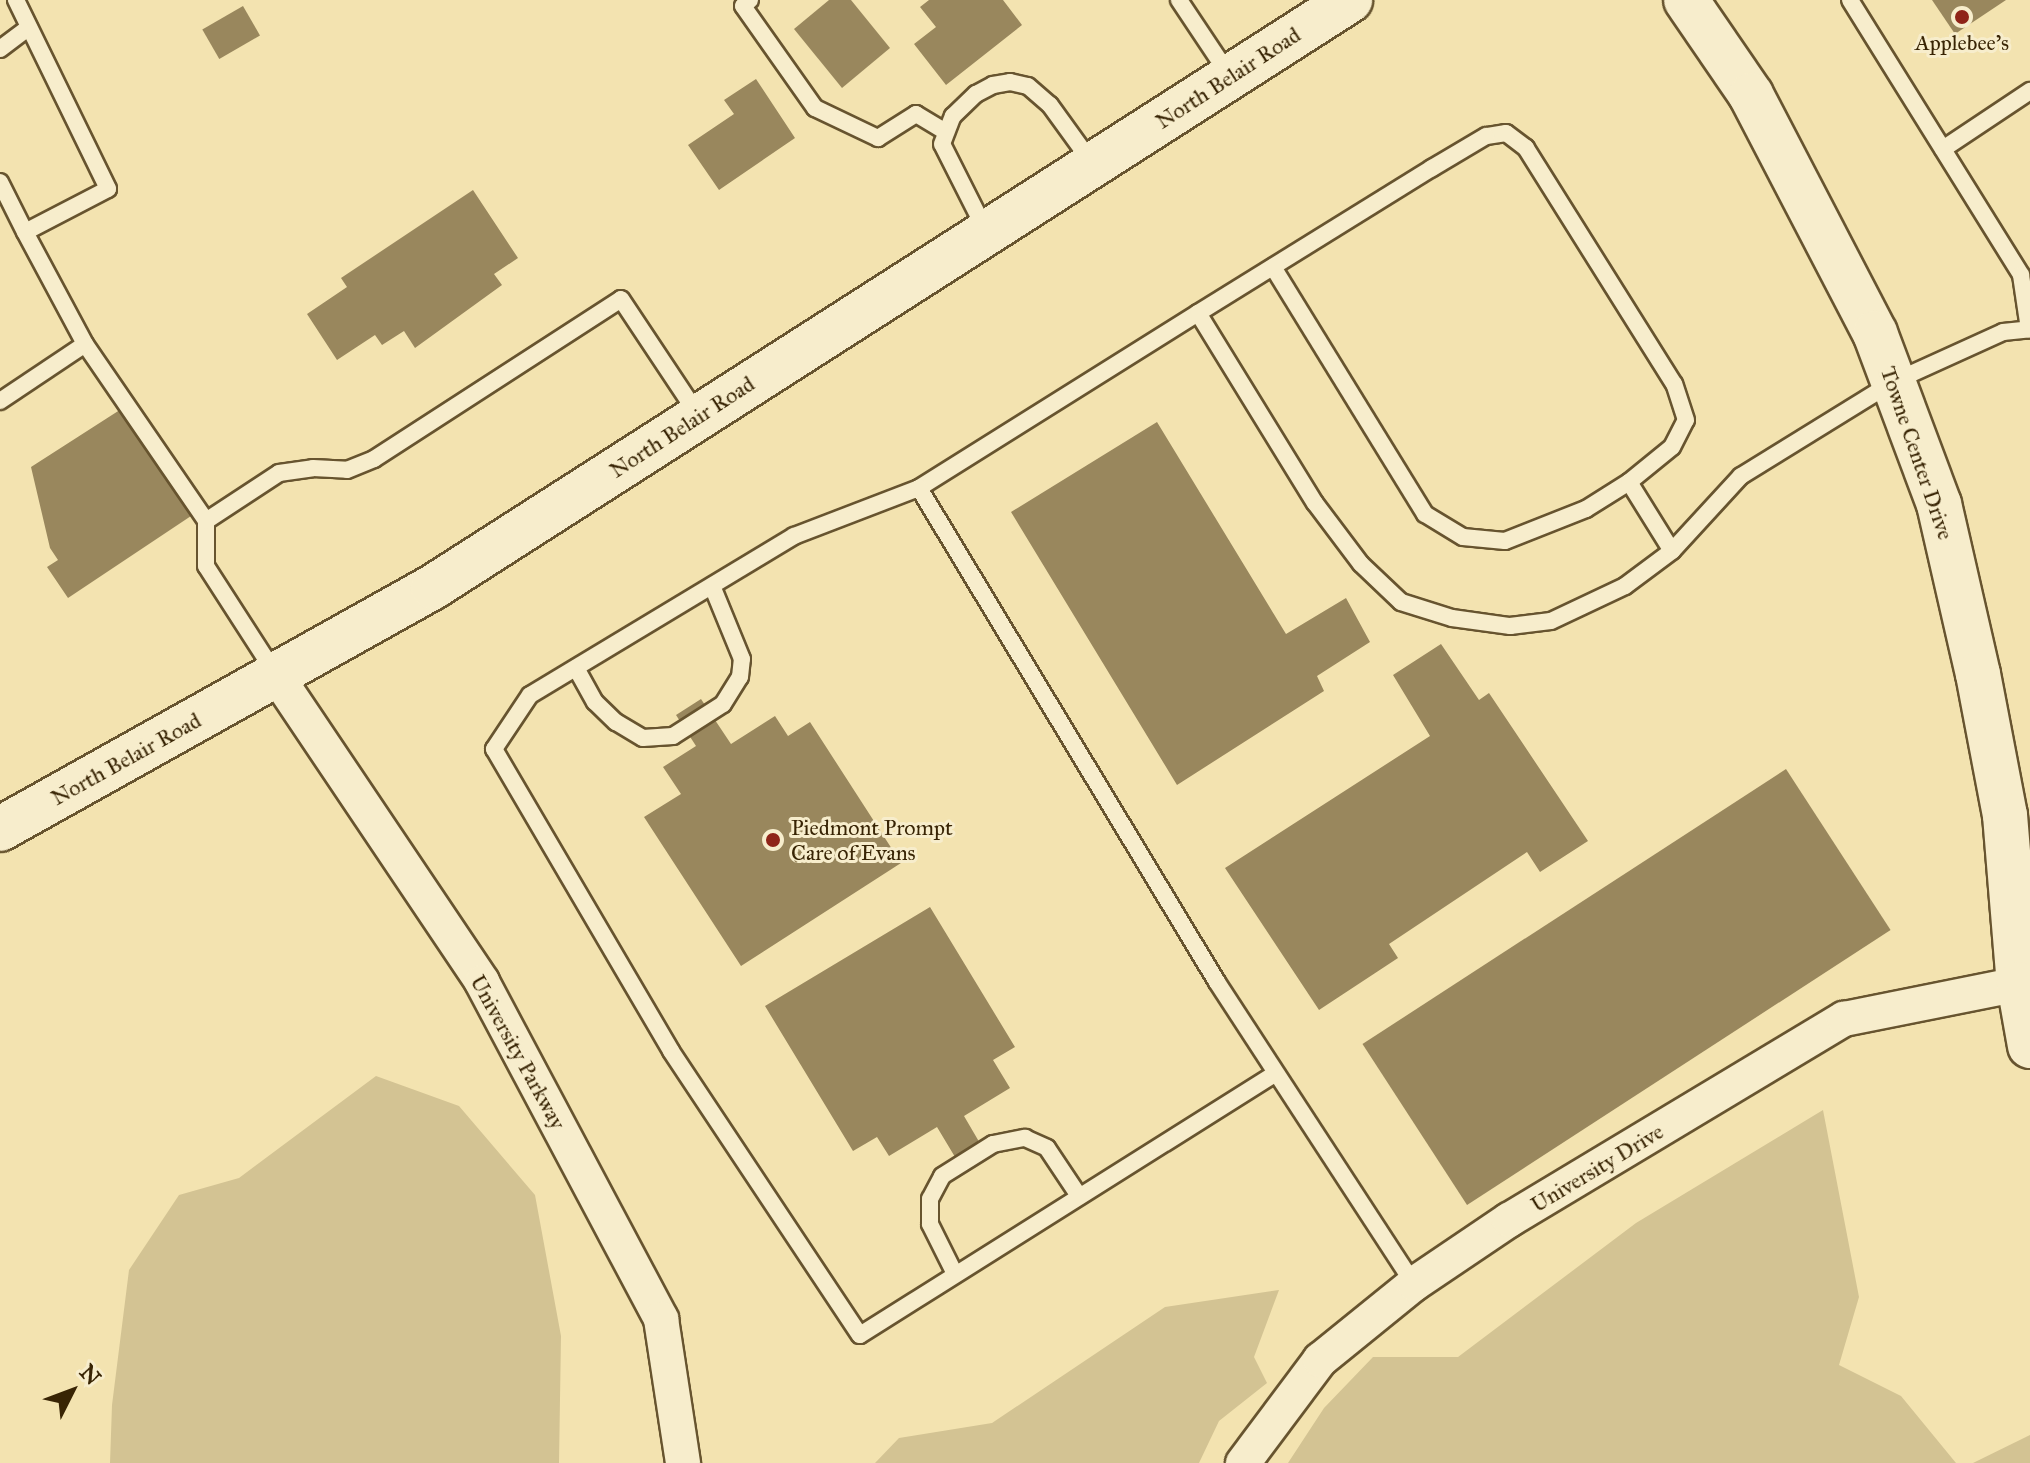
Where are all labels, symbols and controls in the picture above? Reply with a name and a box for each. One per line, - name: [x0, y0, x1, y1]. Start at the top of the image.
- marker: Applebee's: [1953, 8, 1971, 26]
- street label: North Belair Road: [1151, 21, 1305, 135]
- place label: Applebee's: [1915, 30, 2009, 56]
- street label: Towne Center Drive: [1875, 363, 1959, 543]
- street label: North Belair Road: [605, 370, 759, 484]
- street label: North Belair Road: [46, 707, 206, 811]
- place label: Piedmont Prompt Care of Evans: [791, 814, 953, 866]
- marker: Piedmont Prompt Care of Evans: [762, 829, 784, 851]
- street label: University Parkway: [465, 970, 571, 1134]
- street label: University Drive: [1526, 1118, 1668, 1218]
- north arrow: [32, 1351, 112, 1431]
- text: N: [74, 1359, 106, 1391]

